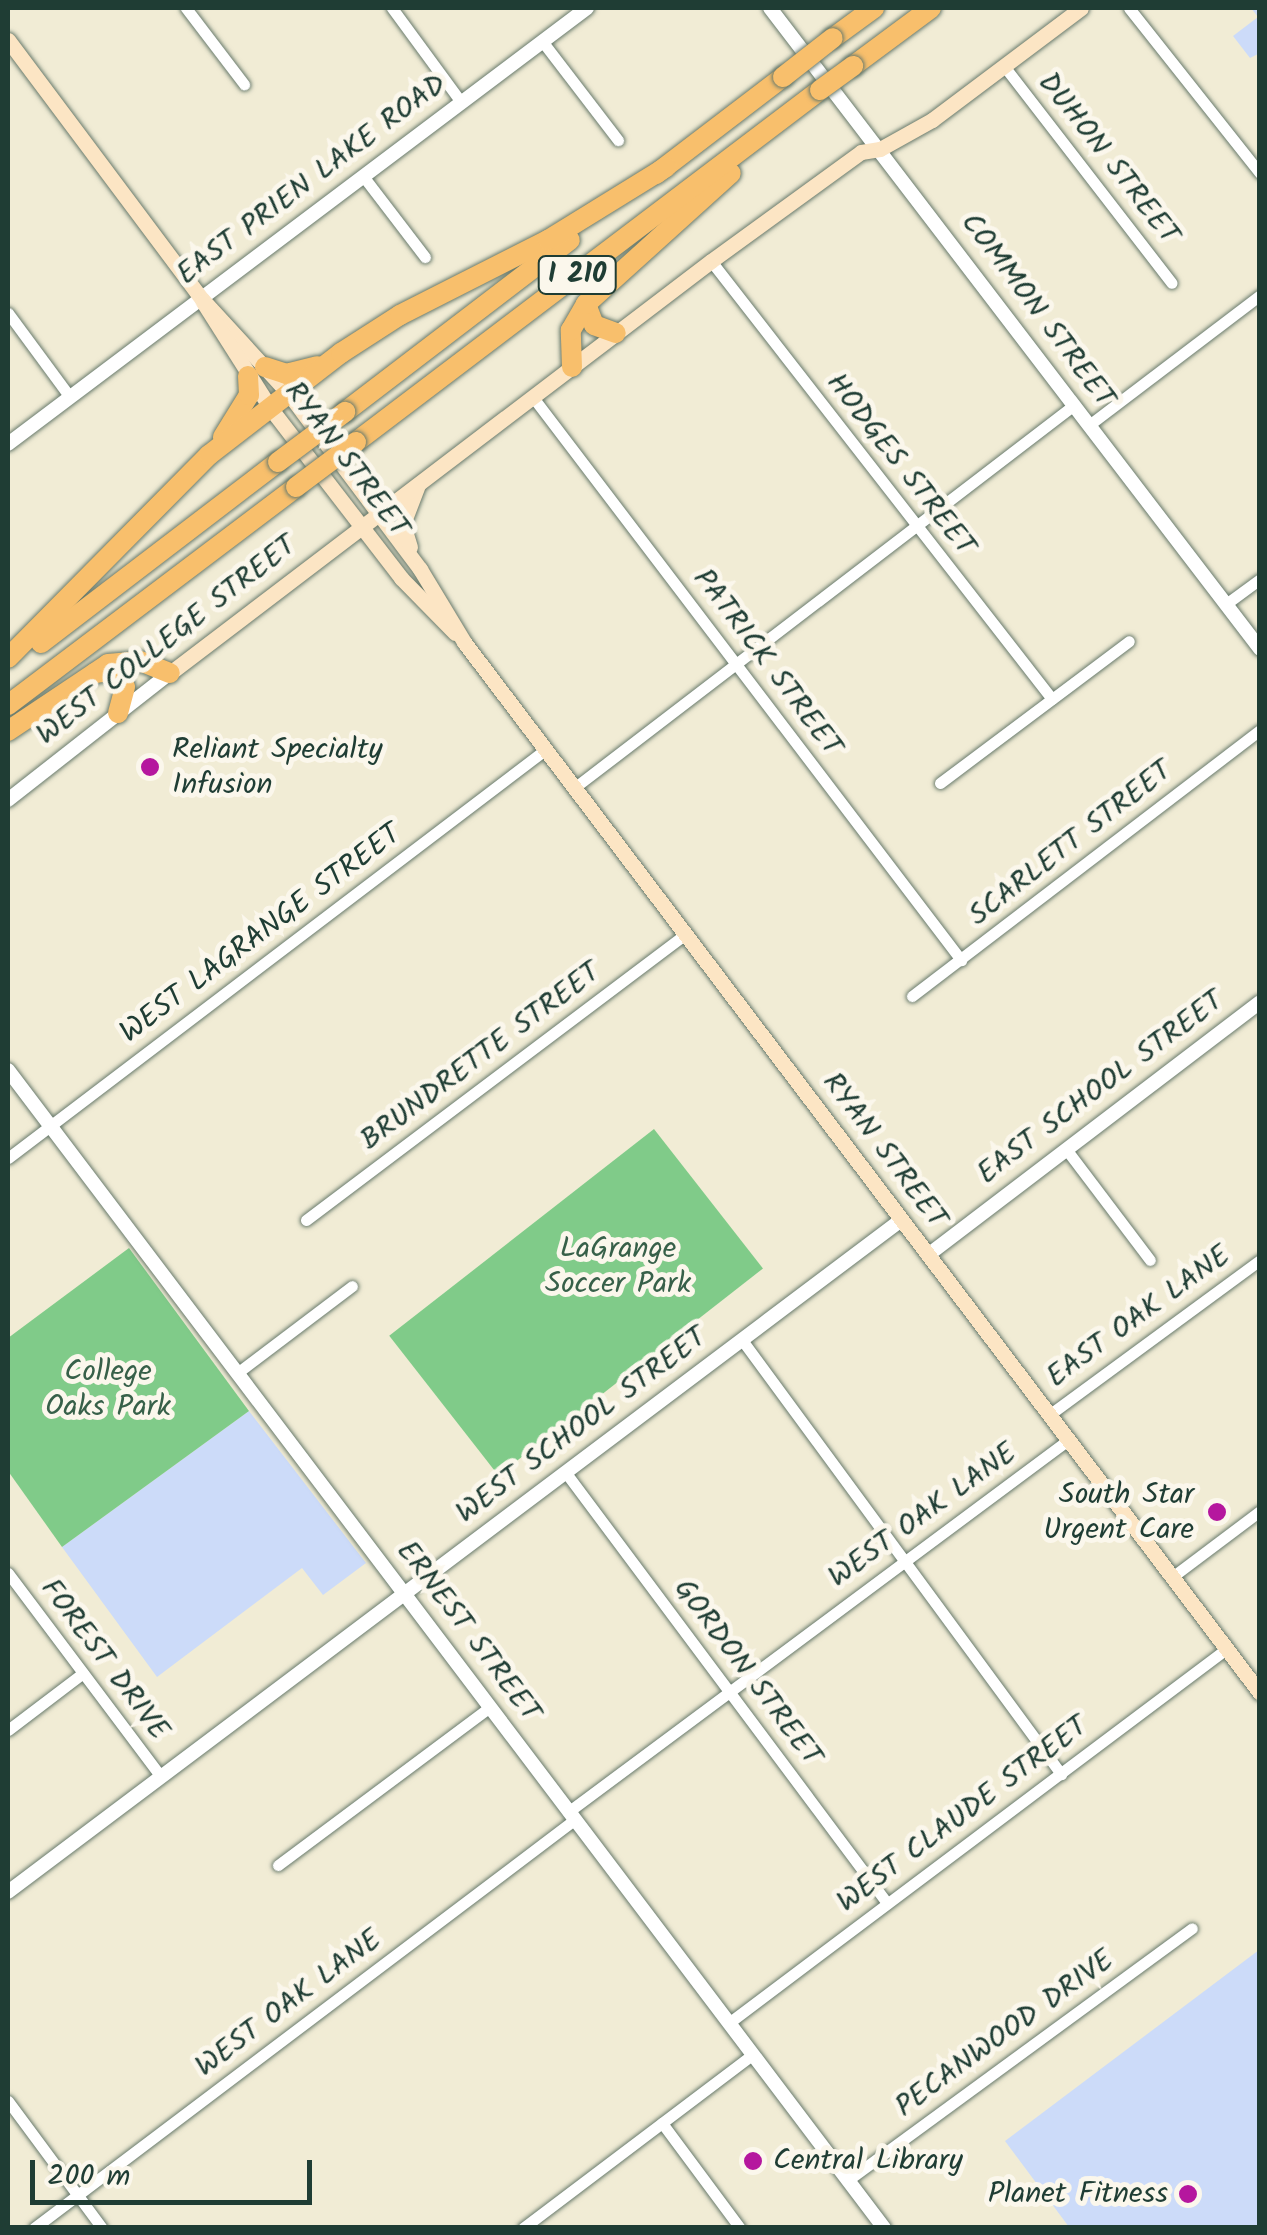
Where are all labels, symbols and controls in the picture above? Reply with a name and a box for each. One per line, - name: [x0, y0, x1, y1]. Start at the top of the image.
- street label: DUHON STREET: [1030, 66, 1186, 252]
- street label: EAST PRIEN LAKE ROAD: [170, 67, 454, 293]
- street label: COMMON STREET: [952, 206, 1122, 416]
- road number: I 210: [537, 252, 617, 298]
- street label: HODGES STREET: [817, 366, 983, 564]
- street label: RYAN STREET: [276, 375, 416, 545]
- street label: WEST COLLEGE STREET: [30, 528, 304, 754]
- street label: PATRICK STREET: [685, 562, 849, 764]
- place label: Reliant Specialty Infusion: [172, 732, 383, 802]
- street label: SCARLETT STREET: [962, 753, 1180, 935]
- marker: Reliant Specialty Infusion: [137, 754, 163, 780]
- street label: WEST LAGRANGE STREET: [113, 817, 409, 1051]
- street label: BRUNDRETTE STREET: [354, 955, 608, 1159]
- street label: EAST SCHOOL STREET: [971, 983, 1231, 1193]
- street label: RYAN STREET: [814, 1066, 954, 1236]
- park label: LaGrange Soccer Park: [545, 1231, 691, 1302]
- street label: EAST OAK LANE: [1040, 1238, 1238, 1396]
- street label: WEST SCHOOL STREET: [449, 1320, 715, 1532]
- park label: College Oaks Park: [45, 1354, 171, 1424]
- street label: WEST OAK LANE: [822, 1436, 1024, 1596]
- place label: South Star Urgent Care: [1043, 1477, 1194, 1548]
- marker: South Star Urgent Care: [1204, 1499, 1230, 1525]
- street label: ERNEST STREET: [388, 1534, 548, 1730]
- street label: FOREST DRIVE: [32, 1572, 176, 1748]
- street label: GORDON STREET: [665, 1572, 829, 1774]
- street label: WEST CLAUDE STREET: [830, 1709, 1096, 1921]
- street label: WEST OAK LANE: [189, 1922, 389, 2086]
- street label: PECANWOOD DRIVE: [889, 1943, 1121, 2125]
- scale bar: [35, 2140, 318, 2202]
- place label: Central Library: [773, 2143, 963, 2179]
- marker: Central Library: [742, 2150, 764, 2172]
- text: 200 m: [47, 2153, 130, 2201]
- place label: Planet Fitness: [988, 2176, 1168, 2212]
- marker: Planet Fitness: [1177, 2183, 1199, 2205]

